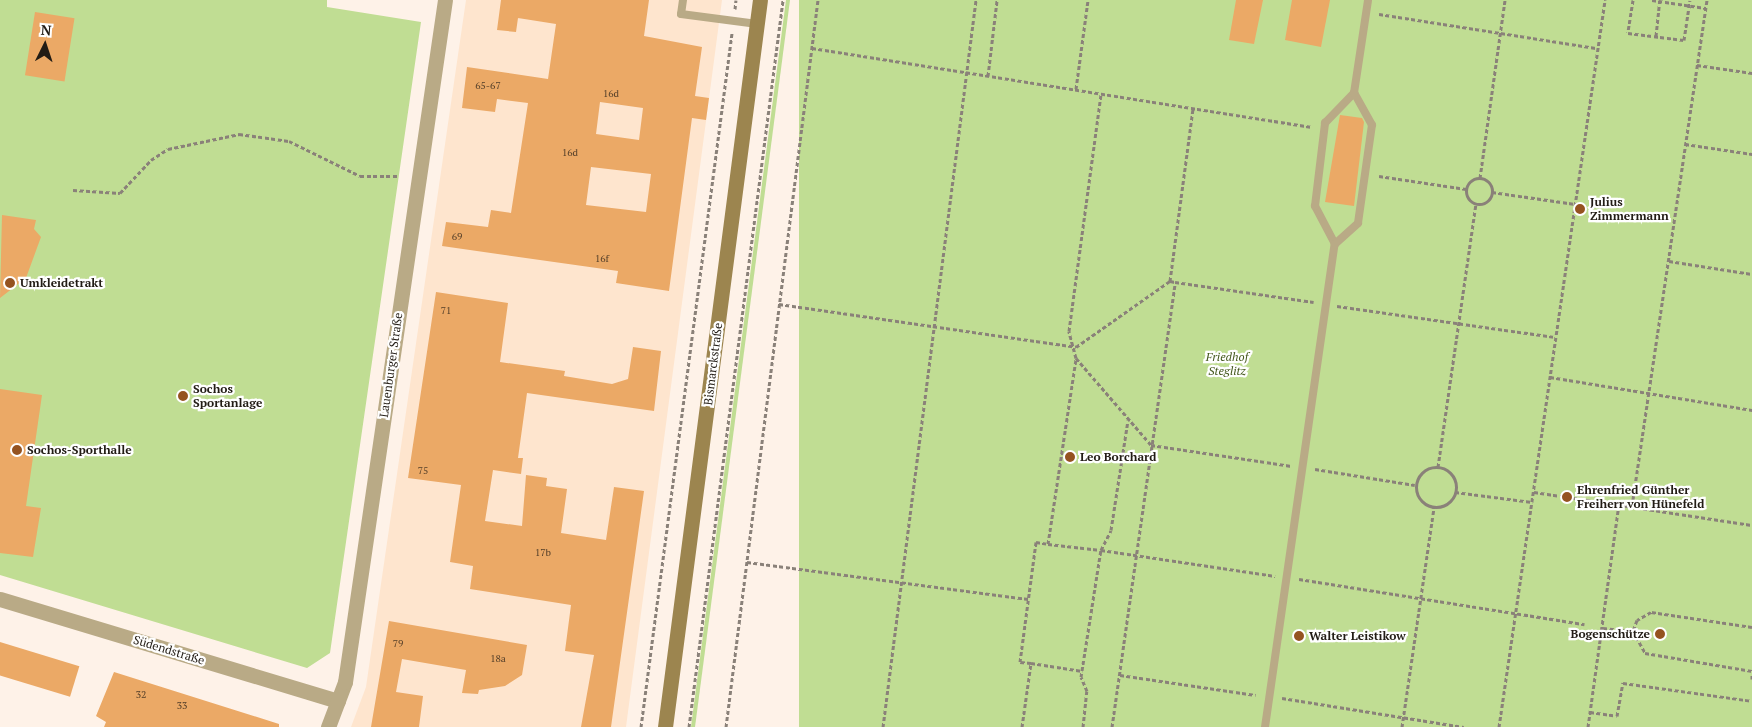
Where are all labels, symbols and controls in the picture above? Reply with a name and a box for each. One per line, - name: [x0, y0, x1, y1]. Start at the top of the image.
- north arrow: [20, 20, 70, 70]
- text: N: [40, 20, 52, 39]
- house number: 65-67: [475, 80, 501, 92]
- house number: 16d: [603, 88, 619, 100]
- house number: 16d: [562, 147, 578, 159]
- place label: Julius Zimmermann: [1590, 195, 1669, 223]
- marker: Julius Zimmermann: [1574, 203, 1586, 215]
- house number: 69: [452, 231, 462, 243]
- house number: 16f: [595, 253, 609, 265]
- place label: Umkleidetrakt: [20, 276, 103, 290]
- marker: Umkleidetrakt: [4, 277, 16, 289]
- house number: 71: [441, 305, 451, 317]
- street label: Lauenburger Straße: [377, 312, 405, 418]
- street label: Bismarckstraße: [701, 322, 725, 406]
- park label: Friedhof Steglitz: [1206, 350, 1248, 378]
- place label: Sochos Sportanlage: [193, 382, 262, 410]
- marker: Sochos Sportanlage: [177, 390, 189, 402]
- place label: Sochos-Sporthalle: [27, 443, 132, 457]
- marker: Sochos-Sporthalle: [11, 444, 23, 456]
- place label: Leo Borchard: [1080, 450, 1156, 464]
- marker: Leo Borchard: [1064, 451, 1076, 463]
- house number: 75: [418, 465, 428, 477]
- place label: Ehrenfried Günther Freiherr von Hünefeld: [1577, 483, 1704, 511]
- marker: Ehrenfried Günther Freiherr von Hünefeld: [1561, 491, 1573, 503]
- house number: 17b: [535, 547, 551, 559]
- place label: Bogenschütze: [1571, 627, 1650, 641]
- marker: Bogenschütze: [1654, 628, 1666, 640]
- place label: Walter Leistikow: [1309, 629, 1406, 643]
- marker: Walter Leistikow: [1293, 630, 1305, 642]
- street label: Südendstraße: [132, 632, 206, 668]
- house number: 79: [393, 638, 403, 650]
- house number: 18a: [490, 653, 506, 665]
- house number: 32: [136, 689, 146, 701]
- house number: 33: [177, 700, 187, 712]

